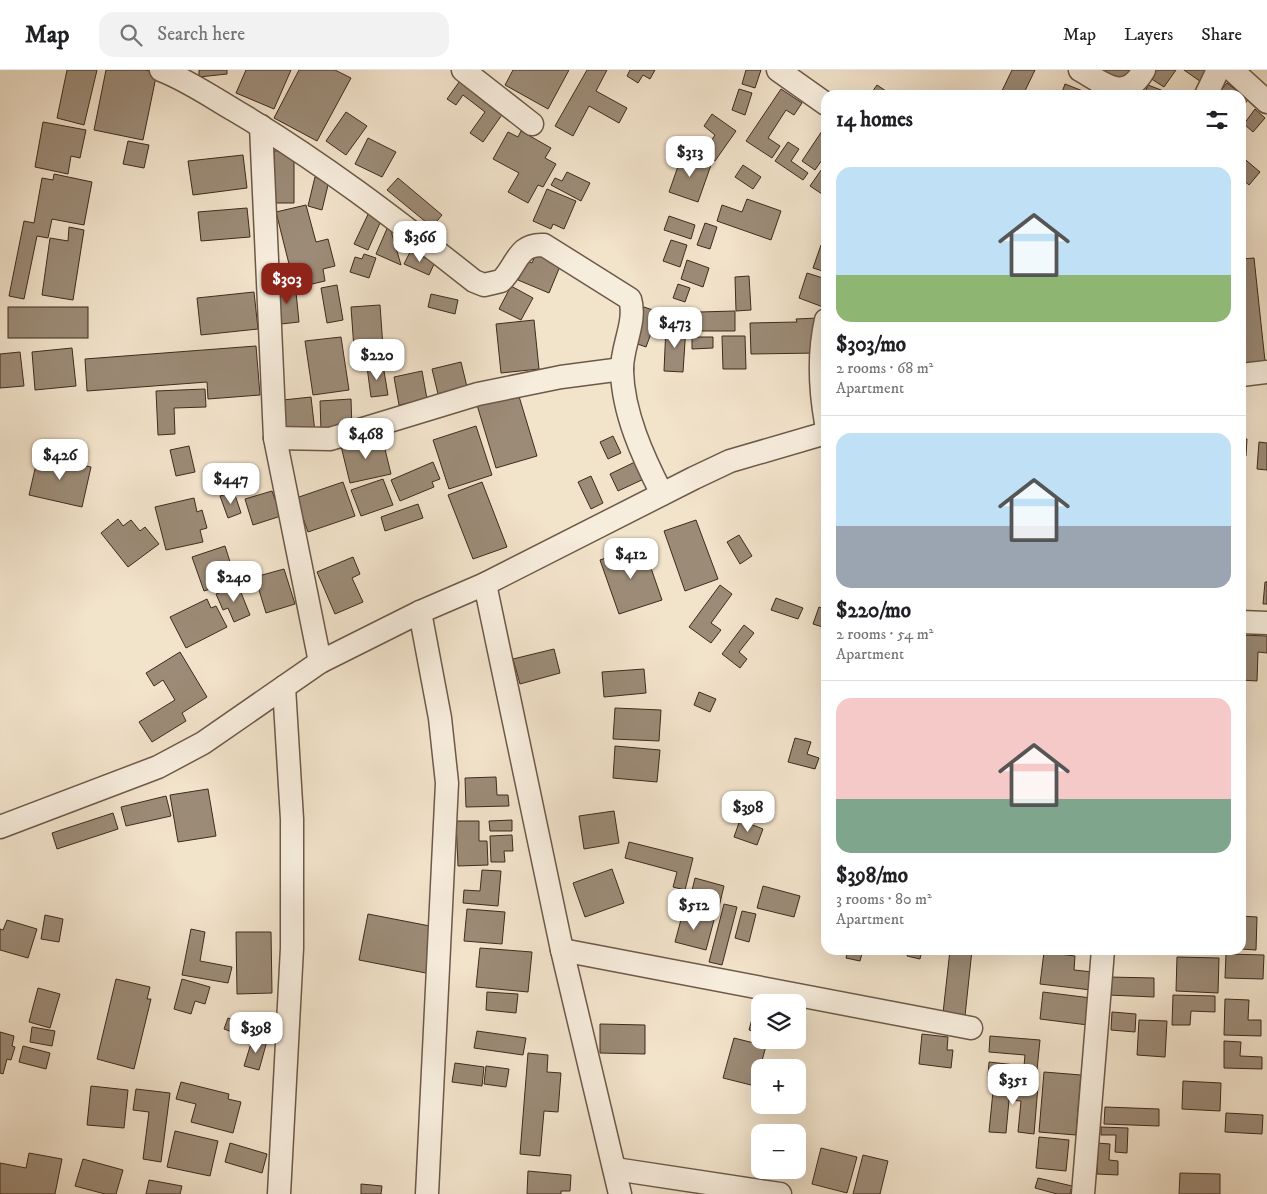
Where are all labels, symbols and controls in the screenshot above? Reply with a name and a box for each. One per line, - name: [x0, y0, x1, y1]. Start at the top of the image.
- search box: [99, 12, 449, 57]
- text: Map: [25, 20, 69, 50]
- icon: search: [117, 21, 145, 49]
- text: Search here: [157, 23, 245, 46]
- text: Map: [1063, 24, 1096, 46]
- text: Layers: [1124, 24, 1173, 46]
- text: Share: [1201, 24, 1242, 46]
- icon: filters: [1203, 106, 1231, 134]
- text: 14 homes: [836, 107, 913, 133]
- pin: $313: [660, 136, 720, 178]
- text: $313: [677, 142, 703, 162]
- icon: home: [989, 200, 1079, 290]
- pin: $366: [390, 220, 450, 263]
- text: $366: [404, 227, 436, 247]
- pin: $303: [257, 262, 317, 305]
- text: $303: [272, 269, 302, 289]
- pin: $473: [645, 306, 705, 349]
- text: $473: [659, 313, 691, 333]
- text: $303/mo: [836, 332, 906, 358]
- pin: $220: [347, 338, 407, 381]
- text: $220: [360, 345, 394, 365]
- text: 2 rooms · 68 m²: [836, 358, 933, 378]
- text: Apartment: [836, 378, 904, 398]
- pin: $468: [336, 418, 396, 460]
- text: $468: [349, 424, 383, 444]
- pin: $426: [30, 438, 90, 481]
- text: $426: [43, 445, 77, 465]
- pin: $447: [201, 462, 261, 505]
- icon: home: [989, 465, 1079, 555]
- text: $447: [213, 469, 249, 489]
- pin: $412: [601, 538, 661, 580]
- text: $412: [615, 544, 647, 564]
- pin: $240: [204, 560, 264, 603]
- text: $240: [217, 567, 251, 587]
- text: $220/mo: [836, 598, 911, 624]
- text: 2 rooms · 54 m²: [836, 624, 933, 644]
- text: Apartment: [836, 644, 904, 664]
- icon: home: [989, 730, 1079, 820]
- pin: $398: [718, 790, 778, 833]
- text: $398: [733, 797, 763, 817]
- text: $398/mo: [836, 863, 908, 889]
- pin: $512: [664, 888, 724, 931]
- text: 3 rooms · 80 m²: [836, 889, 932, 909]
- text: $512: [679, 895, 709, 915]
- text: Apartment: [836, 909, 904, 929]
- map controls: [751, 994, 806, 1179]
- button: layers: [751, 994, 806, 1049]
- pin: $398: [226, 1012, 286, 1054]
- text: $398: [241, 1018, 271, 1038]
- button: +: [751, 1059, 806, 1114]
- pin: $351: [983, 1064, 1043, 1106]
- text: $351: [999, 1070, 1027, 1090]
- button: −: [751, 1124, 806, 1179]

